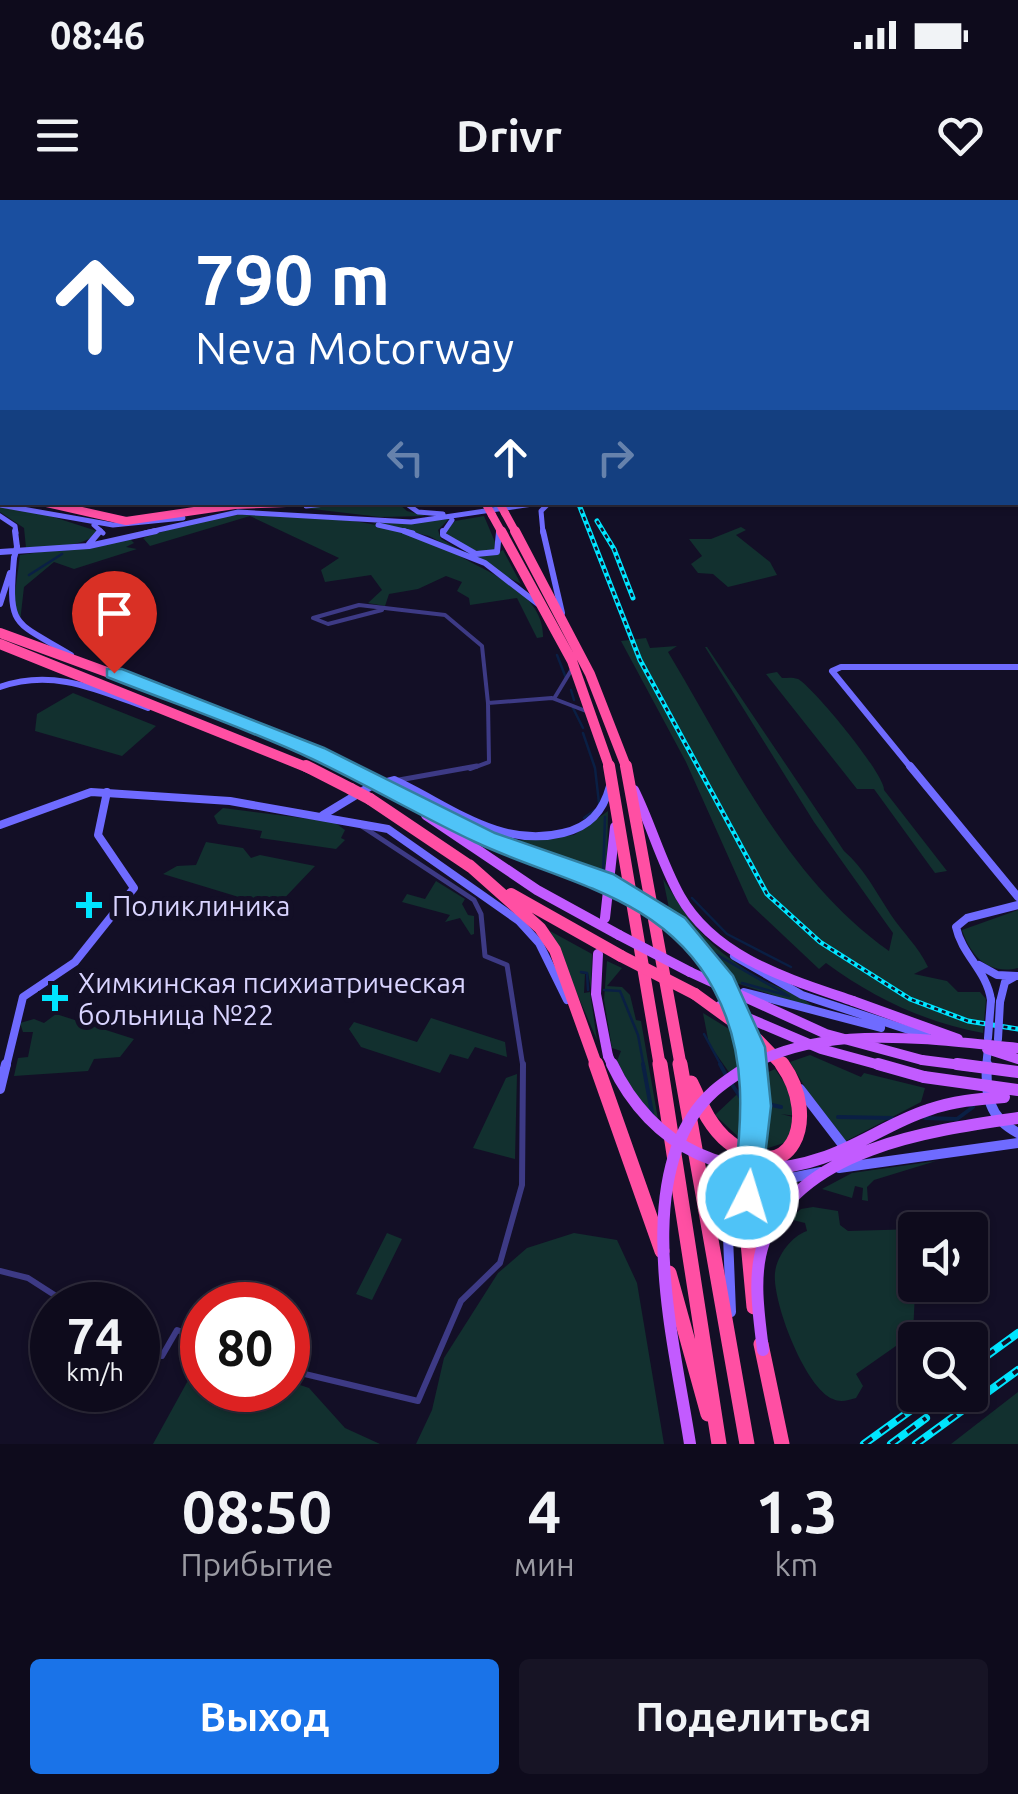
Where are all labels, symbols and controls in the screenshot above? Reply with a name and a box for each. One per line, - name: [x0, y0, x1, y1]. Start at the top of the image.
- text: 08:46: [50, 14, 145, 56]
- icon: menu: [30, 108, 85, 163]
- icon: heart: [933, 108, 988, 163]
- text: Drivr: [456, 110, 562, 161]
- icon: ahead: [30, 240, 160, 370]
- text: 790 m: [195, 240, 390, 318]
- text: Neva Motorway: [195, 322, 514, 373]
- icon: left: [378, 430, 433, 485]
- icon: ahead: [483, 430, 538, 485]
- icon: right: [588, 430, 643, 485]
- pin: [72, 571, 157, 674]
- icon: arrive: [87, 586, 142, 641]
- place label: Поликлиника: [112, 890, 290, 921]
- marker: Поликлиника: [76, 892, 102, 918]
- place label: Химкинская психиатрическая больница №22: [78, 967, 466, 1030]
- marker: Химкинская психиатрическая больница №22: [42, 985, 68, 1011]
- position arrow: [696, 1145, 800, 1249]
- map controls: [898, 1212, 988, 1412]
- button: sound: [898, 1212, 988, 1302]
- speed limit sign: 80: [180, 1282, 310, 1412]
- text: 74: [67, 1307, 123, 1363]
- button: search: [898, 1322, 988, 1412]
- text: km/h: [66, 1358, 124, 1386]
- text: 08:50: [182, 1477, 332, 1544]
- text: 4: [527, 1477, 561, 1544]
- text: 1.3: [755, 1477, 838, 1544]
- text: Прибытие: [180, 1546, 333, 1582]
- text: мин: [514, 1546, 575, 1582]
- text: km: [774, 1546, 818, 1582]
- button: Выход: [30, 1659, 499, 1774]
- button: Поделиться: [519, 1659, 988, 1774]

